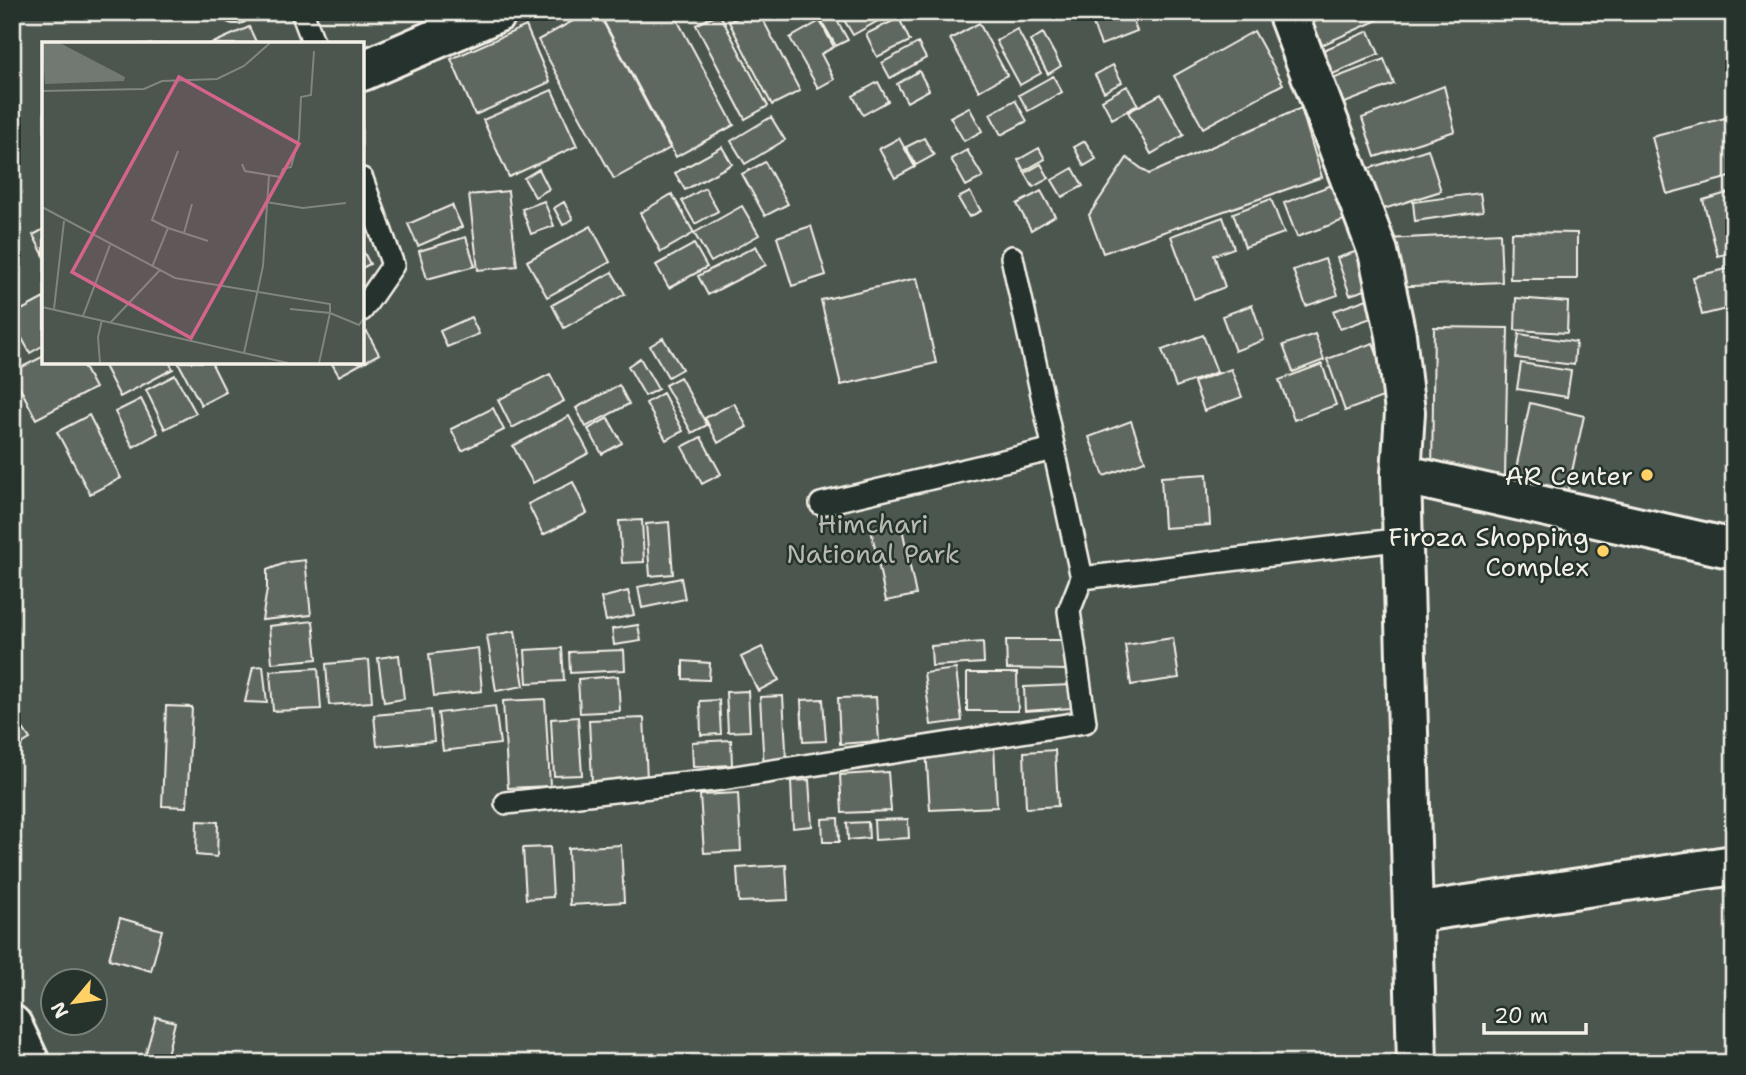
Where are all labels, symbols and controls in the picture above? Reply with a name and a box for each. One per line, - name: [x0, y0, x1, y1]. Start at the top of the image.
- inset map: [42, 42, 364, 364]
- place label: AR Center: [1505, 458, 1633, 493]
- marker: AR Center: [1639, 467, 1655, 483]
- park label: Himchari National Park: [786, 506, 960, 571]
- place label: Firoza Shopping Complex: [1388, 519, 1589, 584]
- marker: Firoza Shopping Complex: [1595, 543, 1611, 559]
- north arrow: [38, 967, 108, 1036]
- scale bar: [1484, 991, 1585, 1035]
- text: N: [45, 997, 74, 1023]
- text: 20 m: [1494, 1002, 1548, 1030]

